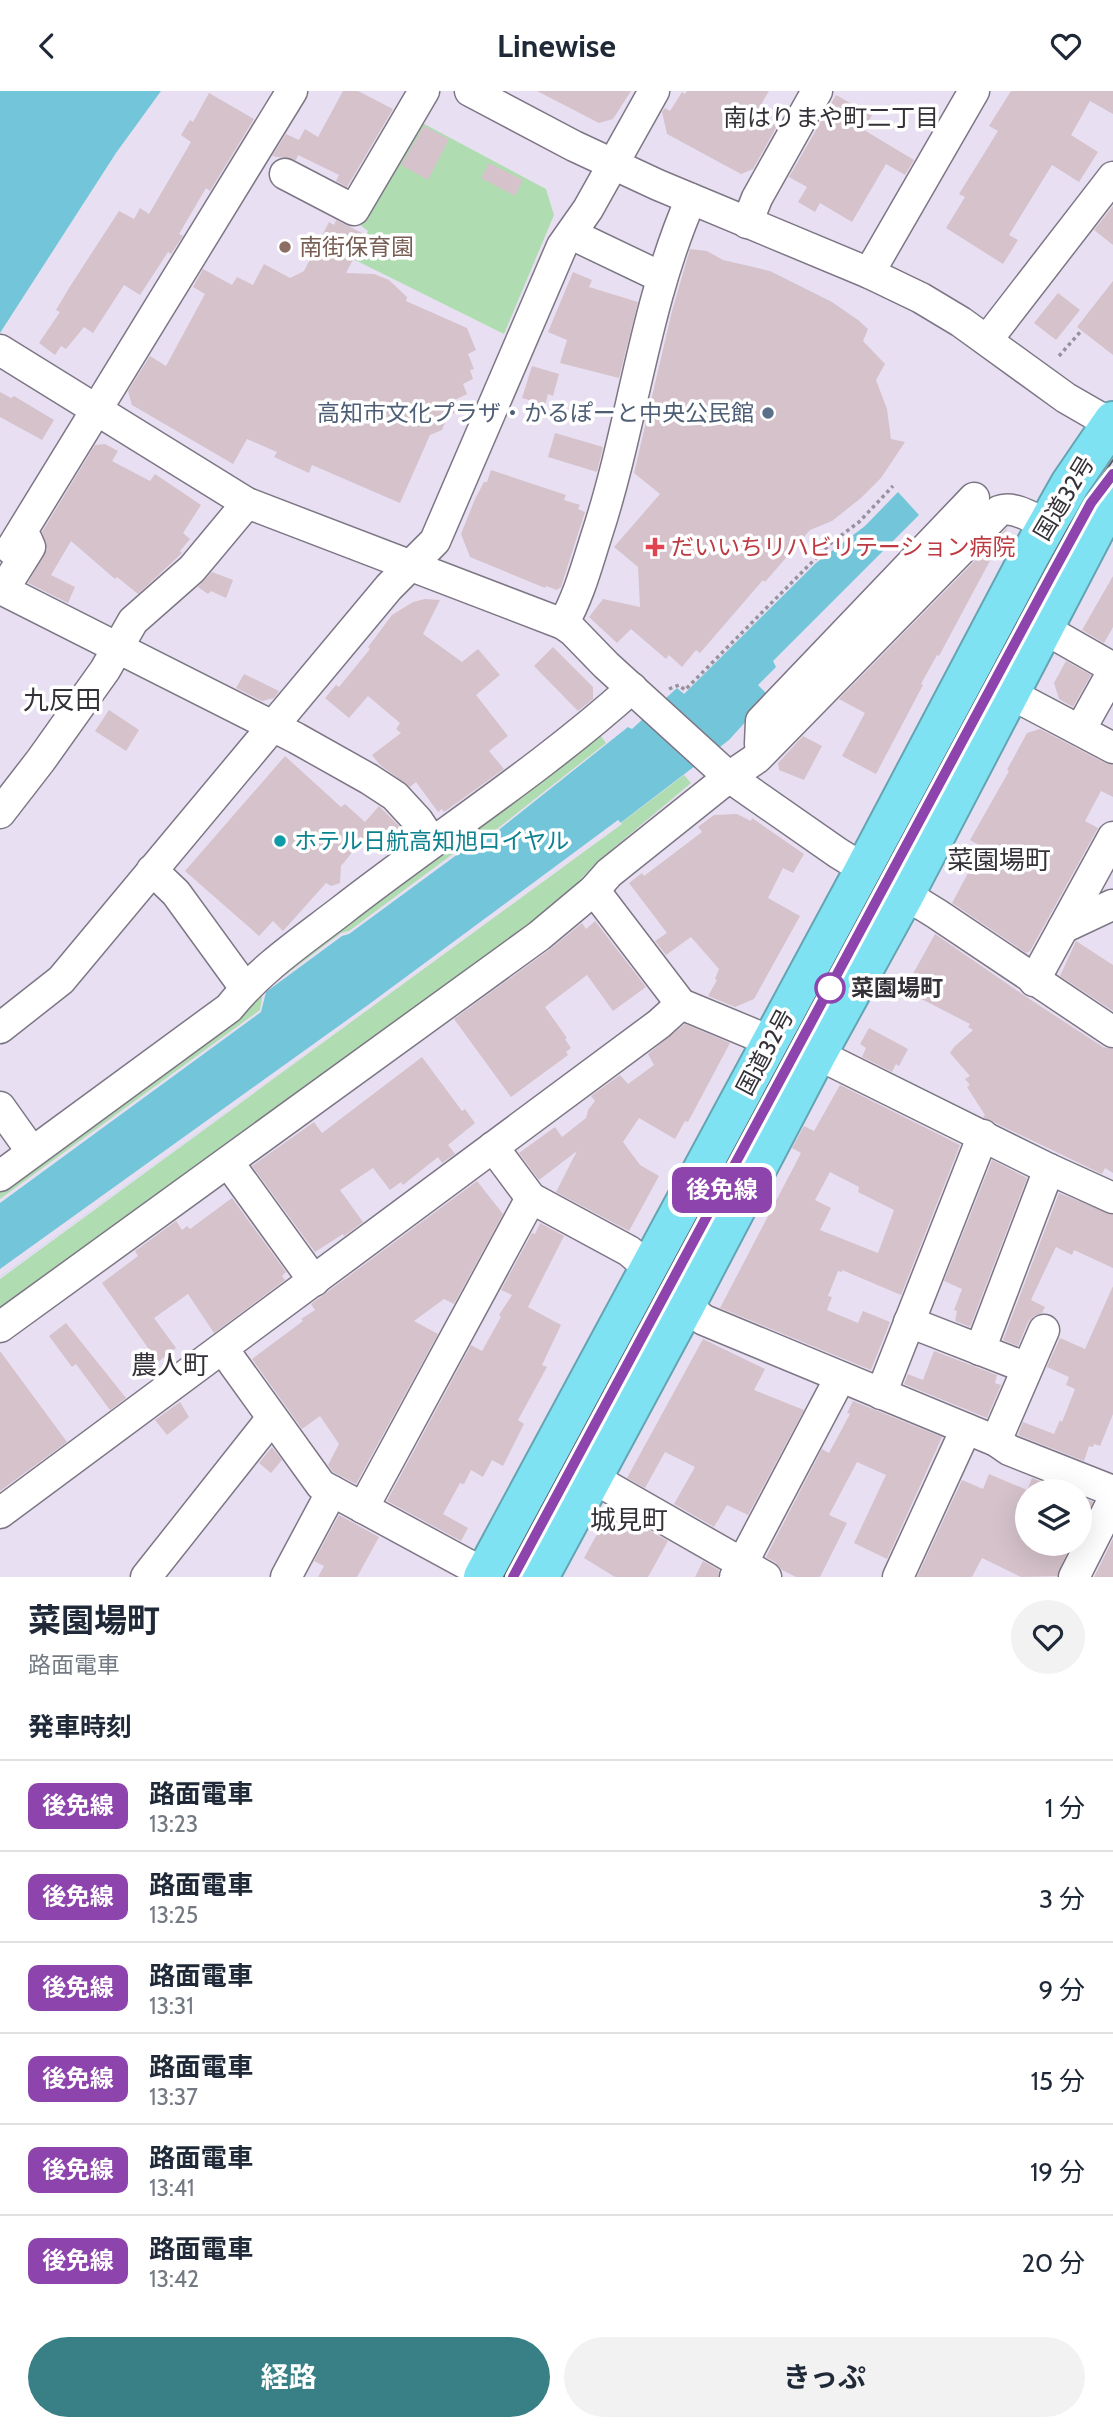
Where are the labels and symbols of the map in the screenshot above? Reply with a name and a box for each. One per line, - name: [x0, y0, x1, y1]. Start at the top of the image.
- district label: 南はりまや町二丁目: [723, 103, 939, 132]
- place label: 南街保育園: [299, 233, 414, 261]
- marker: 南街保育園: [277, 239, 293, 255]
- place label: 高知市文化プラザ・かるぽーと中央公民館: [317, 399, 754, 427]
- marker: 高知市文化プラザ・かるぽーと中央公民館: [760, 405, 776, 421]
- street label: 国道32号: [1028, 451, 1100, 545]
- place label: だいいちリハビリテーション病院: [671, 533, 1016, 561]
- marker: だいいちリハビリテーション病院: [645, 537, 665, 557]
- district label: 九反田: [23, 684, 101, 716]
- place label: ホテル日航高知旭ロイヤル: [294, 827, 569, 855]
- marker: ホテル日航高知旭ロイヤル: [272, 833, 288, 849]
- district label: 菜園場町: [947, 844, 1051, 876]
- marker: 菜園場町: [815, 973, 845, 1003]
- place label: 菜園場町: [851, 974, 943, 1002]
- street label: 国道32号: [731, 1004, 799, 1100]
- line badge: 後免線: [682, 1167, 762, 1213]
- district label: 農人町: [131, 1349, 209, 1381]
- district label: 城見町: [590, 1504, 668, 1536]

